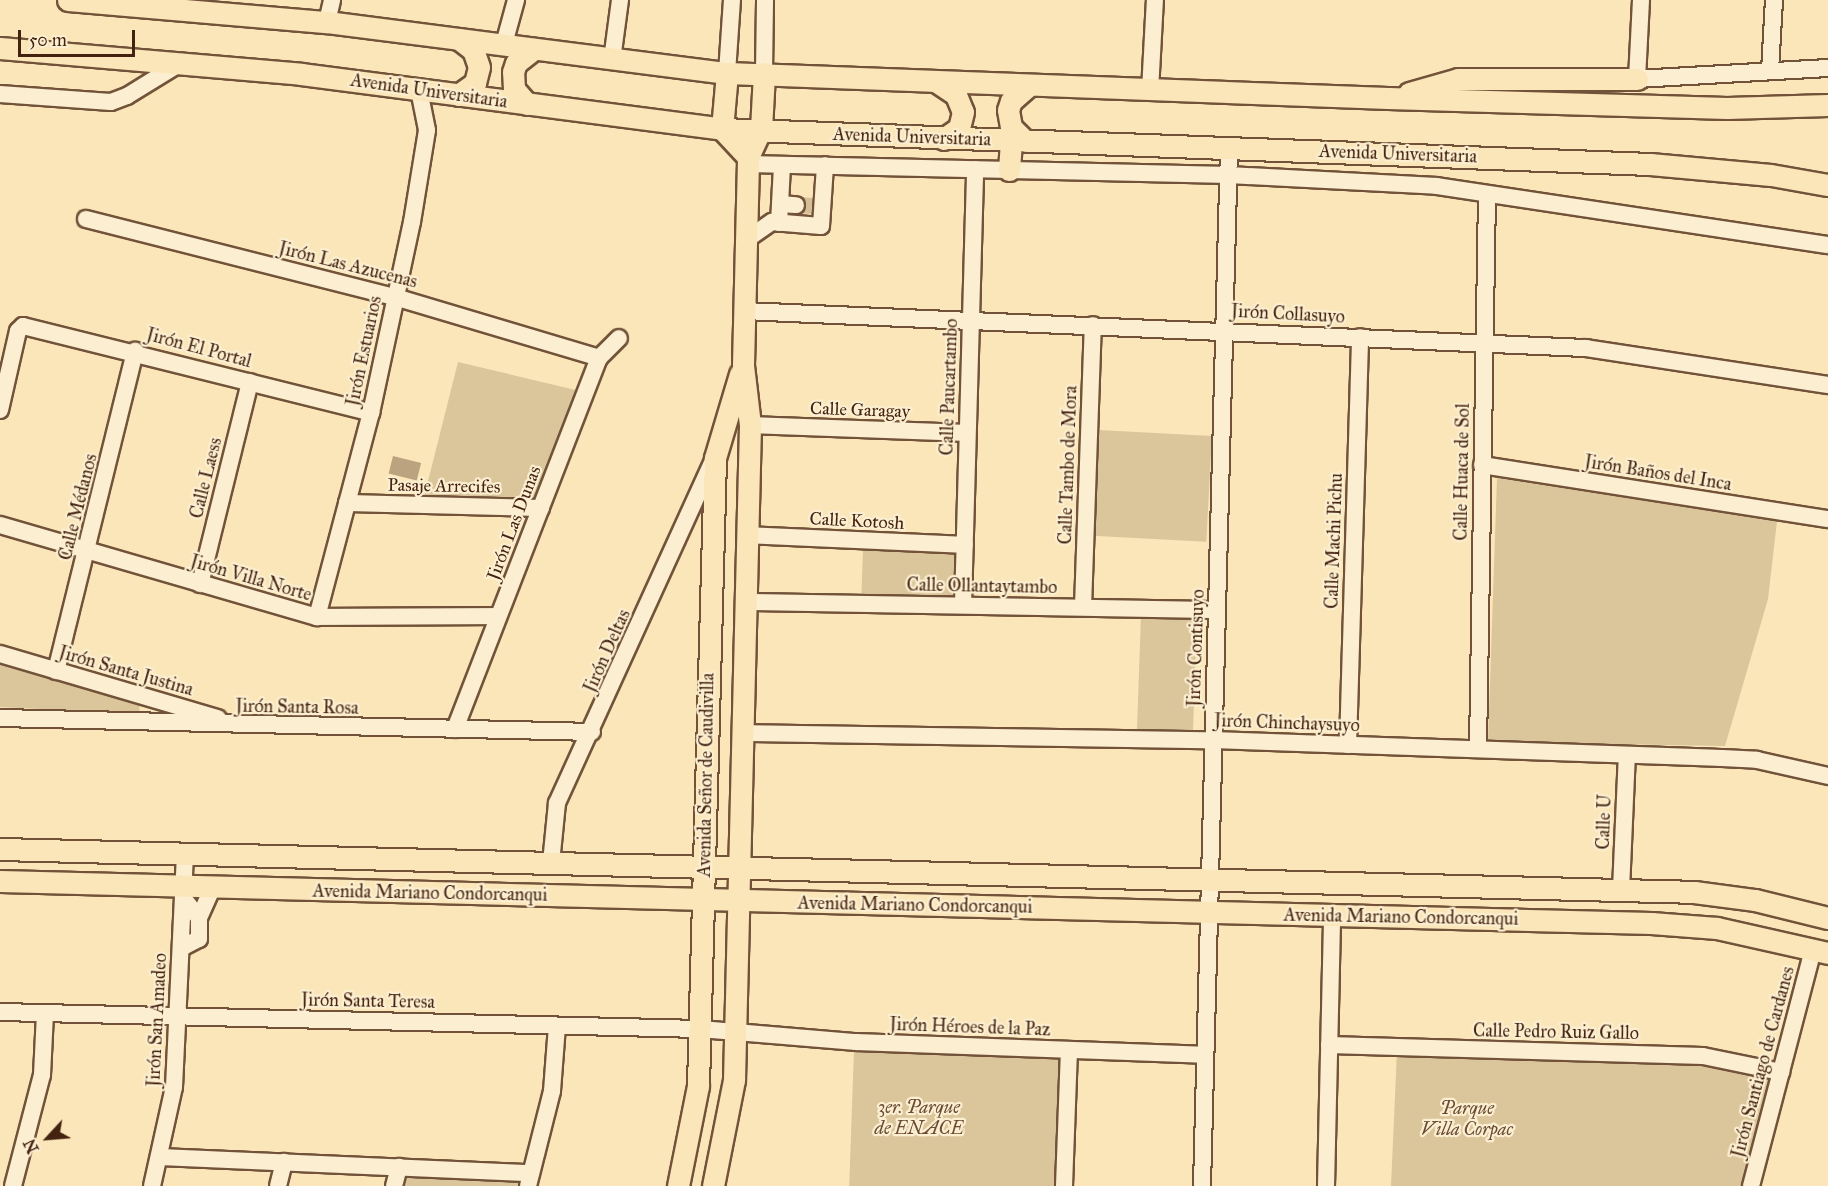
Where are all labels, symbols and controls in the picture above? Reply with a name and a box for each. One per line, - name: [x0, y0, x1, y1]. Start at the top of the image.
- scale bar: [21, 18, 138, 56]
- text: 50 m: [29, 29, 67, 51]
- street label: Avenida Universitaria: [349, 69, 509, 113]
- street label: Avenida Universitaria: [833, 123, 991, 151]
- street label: Avenida Universitaria: [1319, 140, 1477, 168]
- street label: Jirón Las Azucenas: [276, 237, 420, 293]
- street label: Jirón Estuarios: [342, 294, 386, 408]
- street label: Jirón Collasuyo: [1231, 300, 1345, 328]
- street label: Calle Paucartambo: [936, 318, 962, 456]
- street label: Jirón El Portal: [144, 324, 254, 372]
- street label: Calle Tambo de Mora: [1054, 385, 1082, 545]
- street label: Calle Garagay: [810, 397, 910, 423]
- street label: Calle Huaca de Sol: [1450, 403, 1474, 541]
- street label: Calle Laess: [186, 435, 226, 521]
- street label: Jirón Baños del Inca: [1583, 451, 1733, 495]
- street label: Calle Médanos: [54, 452, 102, 562]
- street label: Jirón Las Dunas: [482, 463, 546, 583]
- street label: Calle Machi Pichu: [1321, 473, 1347, 609]
- street label: Pasaje Arrecifes: [387, 474, 501, 498]
- street label: Calle Kotosh: [809, 508, 905, 534]
- street label: Jirón Villa Norte: [188, 550, 314, 606]
- street label: Calle Ollantaytambo: [906, 574, 1058, 598]
- street label: Jirón Contisuyo: [1183, 589, 1209, 707]
- street label: Jirón Deltas: [579, 606, 635, 696]
- street label: Jirón Santa Justina: [56, 641, 196, 701]
- street label: Avenida Señor de Caudivilla: [693, 673, 719, 877]
- street label: Jirón Santa Rosa: [235, 695, 359, 719]
- street label: Jirón Chinchaysuyo: [1214, 710, 1360, 736]
- street label: Calle U: [1592, 794, 1616, 850]
- street label: Avenida Mariano Condorcanqui: [312, 880, 548, 906]
- street label: Avenida Mariano Condorcanqui: [797, 892, 1033, 918]
- street label: Avenida Mariano Condorcanqui: [1283, 904, 1519, 930]
- street label: Jirón San Amadeo: [143, 953, 171, 1087]
- street label: Jirón Santiago de Cardanes: [1727, 964, 1799, 1160]
- street label: Jirón Santa Teresa: [301, 989, 435, 1013]
- street label: Jirón Héroes de la Paz: [889, 1013, 1051, 1041]
- street label: Calle Pedro Ruiz Gallo: [1473, 1020, 1639, 1044]
- park label: 3er. Parque de ENACE: [874, 1097, 964, 1140]
- park label: Parque Villa Corpac: [1421, 1098, 1513, 1140]
- north arrow: [18, 1108, 78, 1168]
- text: N: [20, 1136, 43, 1156]

